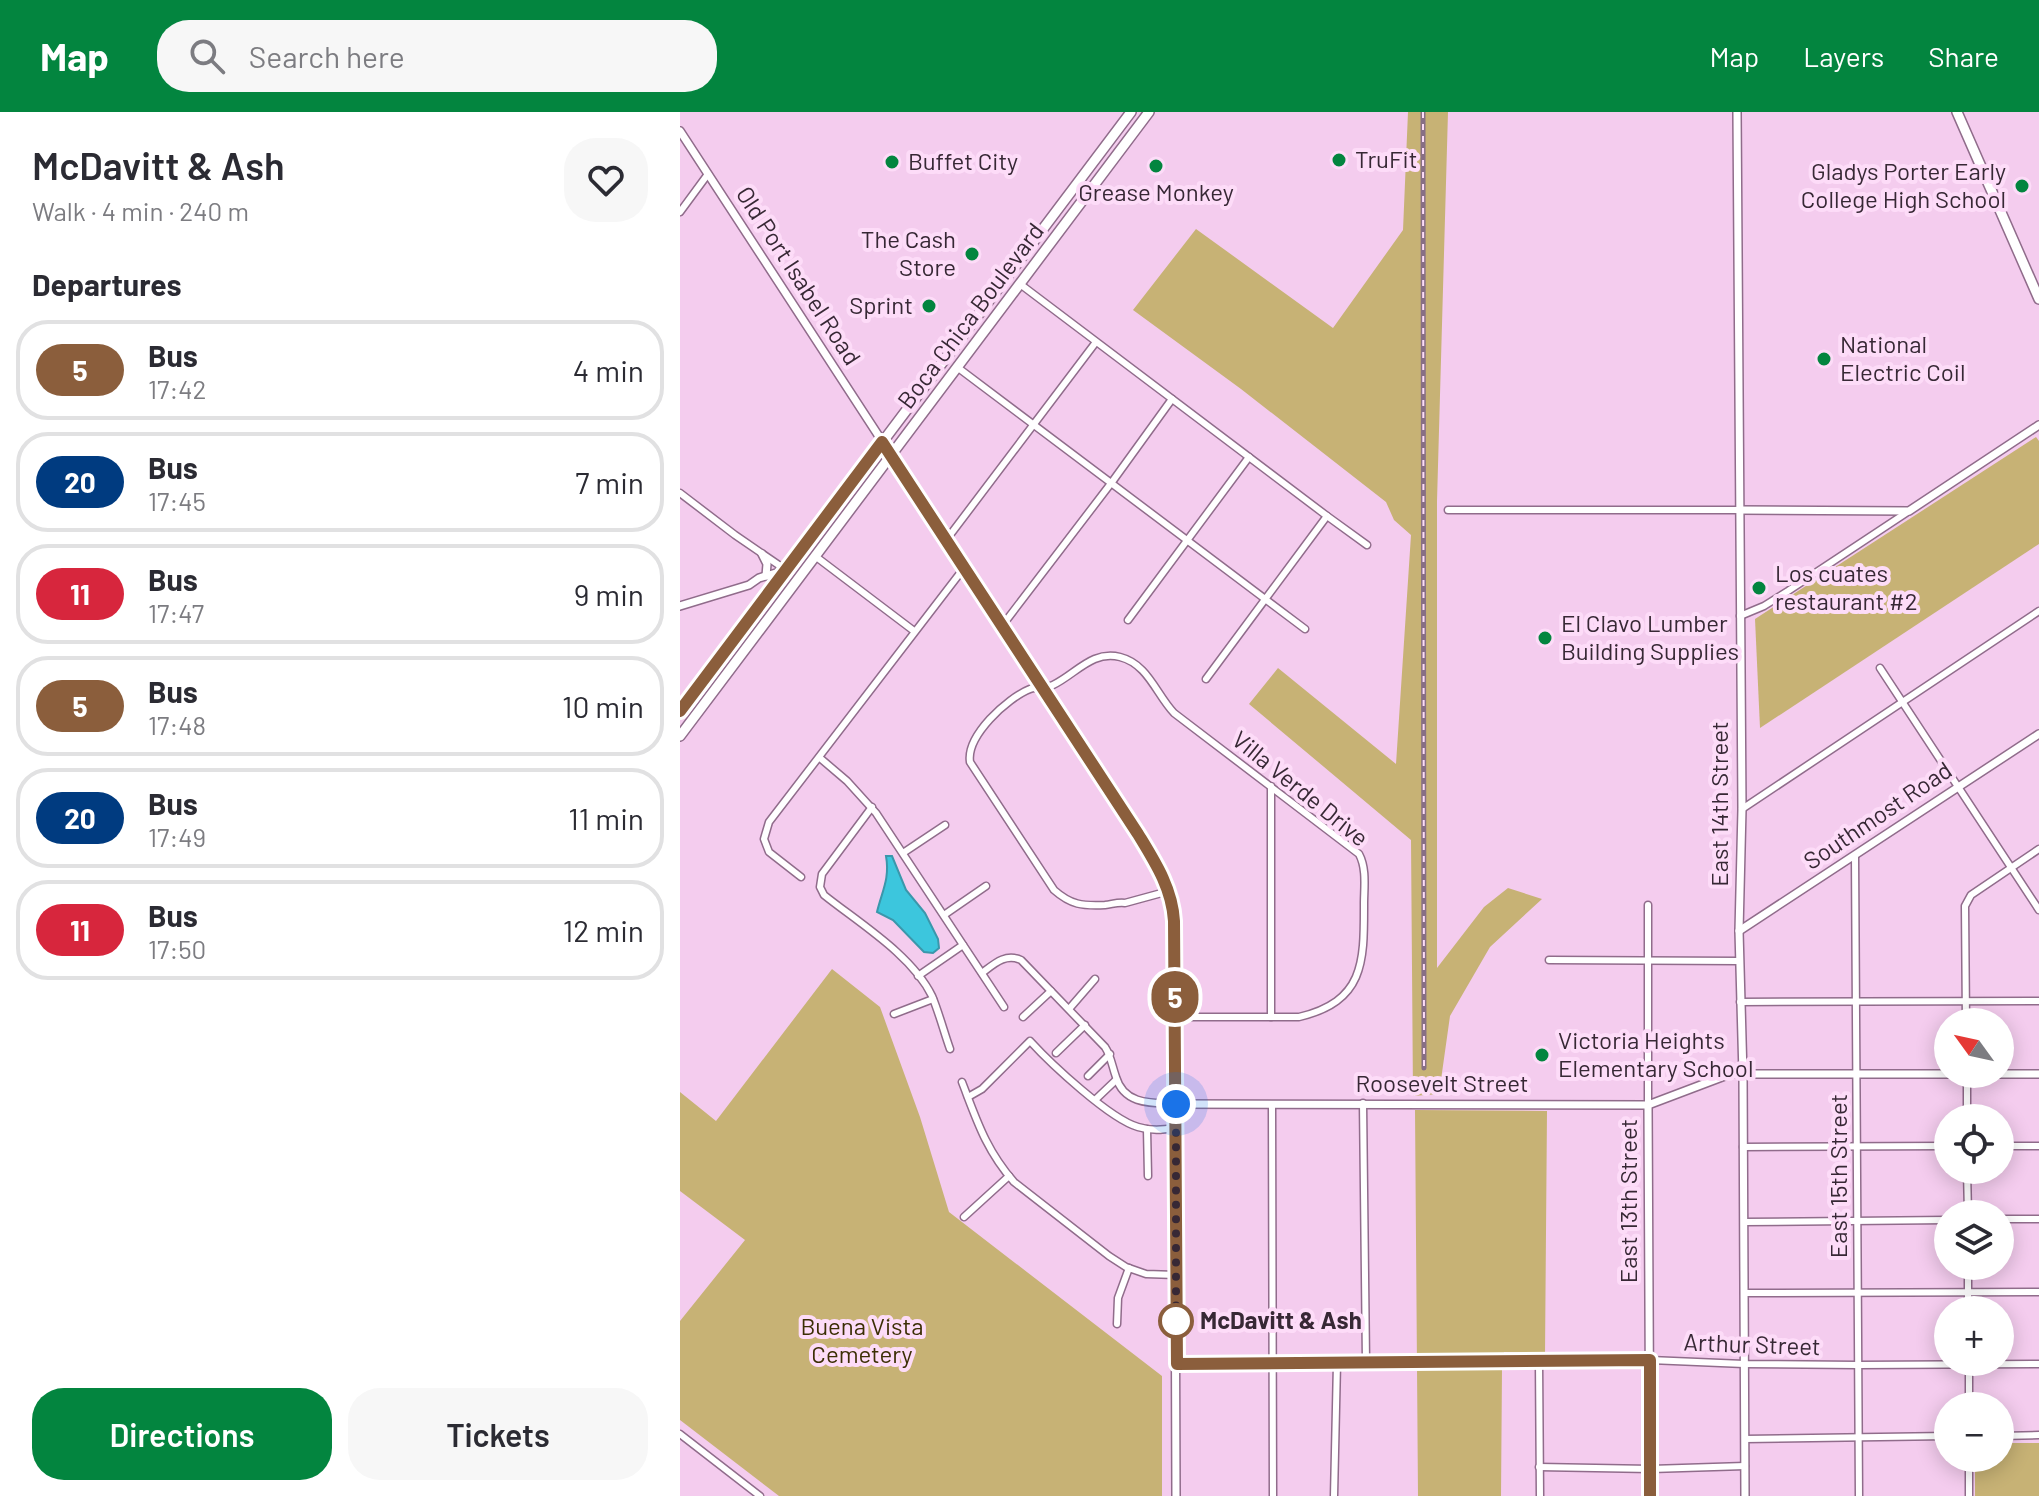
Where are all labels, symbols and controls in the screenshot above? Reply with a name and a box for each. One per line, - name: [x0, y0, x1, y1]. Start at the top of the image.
- search box: [157, 20, 717, 92]
- text: Map: [40, 33, 109, 79]
- icon: search: [185, 34, 229, 78]
- text: Search here: [249, 38, 405, 74]
- text: Map: [1709, 39, 1759, 73]
- text: Layers: [1803, 39, 1884, 73]
- text: Share: [1928, 39, 1999, 73]
- button: heart: [564, 138, 648, 222]
- text: McDavitt & Ash: [32, 142, 285, 188]
- place label: TruFit: [1355, 144, 1417, 173]
- place label: Buffet City: [908, 146, 1018, 175]
- marker: TruFit: [1330, 151, 1348, 169]
- marker: Buffet City: [883, 153, 901, 171]
- place label: Gladys Porter Early College High School: [1801, 156, 2006, 213]
- marker: Grease Monkey: [1147, 157, 1165, 175]
- place label: Grease Monkey: [1078, 177, 1234, 206]
- marker: Gladys Porter Early College High School: [2013, 177, 2031, 195]
- street label: Old Port Isabel Road: [731, 181, 868, 370]
- text: Walk · 4 min · 240 m: [32, 195, 249, 226]
- street label: Boca Chica Boulevard: [891, 217, 1049, 414]
- place label: The Cash Store: [861, 224, 956, 281]
- marker: The Cash Store: [963, 245, 981, 263]
- text: Departures: [32, 266, 182, 302]
- place label: Sprint: [849, 290, 913, 319]
- marker: Sprint: [920, 297, 938, 315]
- place label: National Electric Coil: [1840, 329, 1965, 386]
- text: Bus: [148, 337, 198, 373]
- marker: National Electric Coil: [1815, 350, 1833, 368]
- text: 4 min: [573, 352, 644, 388]
- text: 5: [72, 353, 88, 387]
- text: 17:42: [148, 373, 206, 404]
- text: Bus: [148, 449, 198, 485]
- text: 7 min: [575, 464, 644, 500]
- text: 20: [64, 465, 96, 499]
- text: 17:45: [148, 485, 206, 516]
- place label: Los cuates restaurant #2: [1775, 558, 1918, 615]
- text: Bus: [148, 561, 198, 597]
- text: 9 min: [574, 576, 644, 612]
- text: 11: [70, 577, 90, 611]
- marker: Los cuates restaurant #2: [1750, 579, 1768, 597]
- text: 17:47: [148, 597, 204, 628]
- place label: El Clavo Lumber Building Supplies: [1561, 608, 1739, 665]
- marker: El Clavo Lumber Building Supplies: [1536, 629, 1554, 647]
- text: Bus: [148, 673, 198, 709]
- text: 10 min: [562, 688, 644, 724]
- text: 5: [72, 689, 88, 723]
- text: 17:48: [148, 709, 206, 740]
- street label: East 14th Street: [1704, 721, 1733, 887]
- street label: Villa Verde Drive: [1227, 724, 1375, 852]
- street label: Southmost Road: [1798, 755, 1957, 875]
- text: Bus: [148, 785, 198, 821]
- text: 11 min: [568, 800, 644, 836]
- text: 20: [64, 801, 96, 835]
- text: 17:49: [148, 821, 206, 852]
- text: Bus: [148, 897, 198, 933]
- text: 12 min: [563, 912, 644, 948]
- text: 11: [70, 913, 90, 947]
- text: 17:50: [148, 933, 206, 964]
- line badge: 5: [1149, 971, 1201, 1023]
- text: 5: [1167, 980, 1183, 1014]
- north arrow: [1934, 1008, 2014, 1088]
- map controls: [1934, 1008, 2014, 1472]
- place label: Victoria Heights Elementary School: [1558, 1025, 1753, 1082]
- marker: Victoria Heights Elementary School: [1533, 1046, 1551, 1064]
- street label: Roosevelt Street: [1355, 1068, 1529, 1097]
- your location: [1156, 1084, 1196, 1124]
- street label: East 15th Street: [1823, 1094, 1852, 1258]
- button: locate: [1934, 1104, 2014, 1184]
- street label: East 13th Street: [1613, 1119, 1642, 1283]
- button: layers: [1934, 1200, 2014, 1280]
- button: +: [1934, 1296, 2014, 1376]
- marker: McDavitt & Ash: [1159, 1304, 1193, 1338]
- place label: McDavitt & Ash: [1200, 1305, 1362, 1334]
- park label: Buena Vista Cemetery: [800, 1311, 924, 1368]
- street label: Arthur Street: [1683, 1327, 1821, 1360]
- button: Directions: [32, 1388, 332, 1480]
- button: Tickets: [348, 1388, 648, 1480]
- button: −: [1934, 1392, 2014, 1472]

